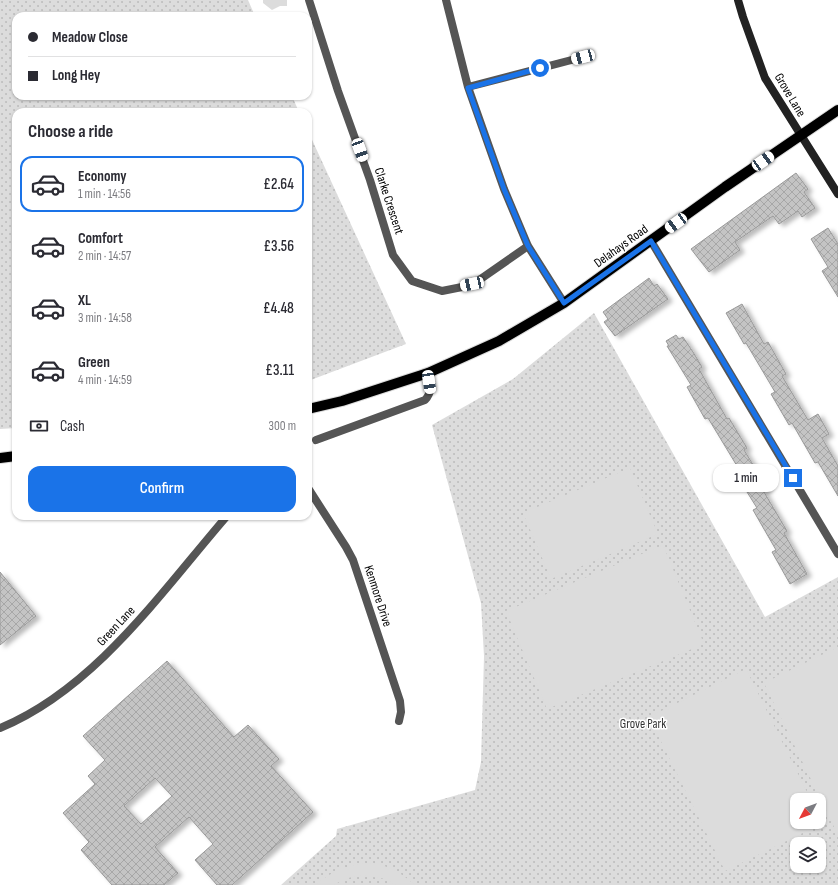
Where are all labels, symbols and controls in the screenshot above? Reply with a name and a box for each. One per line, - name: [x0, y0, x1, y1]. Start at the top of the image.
- text: Meadow Close: [52, 28, 128, 47]
- car: [570, 48, 596, 66]
- route start: [531, 59, 549, 77]
- text: Long Hey: [52, 66, 100, 85]
- street label: Grove Lane: [771, 70, 809, 120]
- text: Choose a ride: [28, 121, 113, 142]
- car: [350, 137, 370, 163]
- car: [750, 149, 776, 173]
- icon: car: [30, 166, 66, 202]
- street label: Clarke Crescent: [371, 166, 407, 236]
- text: Economy: [78, 167, 127, 186]
- text: £2.64: [263, 175, 294, 194]
- text: 1 min · 14:56: [78, 186, 131, 202]
- car: [663, 211, 689, 235]
- street label: Delahays Road: [591, 221, 651, 271]
- icon: car: [30, 228, 66, 264]
- text: Comfort: [78, 229, 123, 248]
- text: £3.56: [263, 237, 294, 256]
- text: 2 min · 14:57: [78, 248, 131, 264]
- car: [459, 276, 485, 292]
- icon: car: [30, 290, 66, 326]
- text: XL: [78, 291, 91, 310]
- text: £4.48: [263, 299, 294, 318]
- text: 3 min · 14:58: [78, 310, 132, 326]
- icon: car: [30, 352, 66, 388]
- text: Green: [78, 353, 110, 372]
- text: £3.11: [265, 361, 294, 380]
- car: [421, 369, 437, 395]
- text: 4 min · 14:59: [78, 372, 132, 388]
- icon: cash: [28, 415, 50, 437]
- text: Cash: [60, 417, 85, 436]
- text: 300 m: [269, 418, 296, 434]
- callout: 1 min: [713, 464, 779, 492]
- button: Confirm: [28, 466, 296, 512]
- route end: [784, 469, 802, 487]
- text: 1 min: [734, 470, 758, 486]
- street label: Kenmore Drive: [361, 563, 395, 629]
- street label: Green Lane: [94, 603, 138, 649]
- park label: Grove Park: [620, 716, 666, 732]
- north arrow: [790, 793, 826, 829]
- map controls: [790, 793, 826, 873]
- button: layers: [790, 837, 826, 873]

